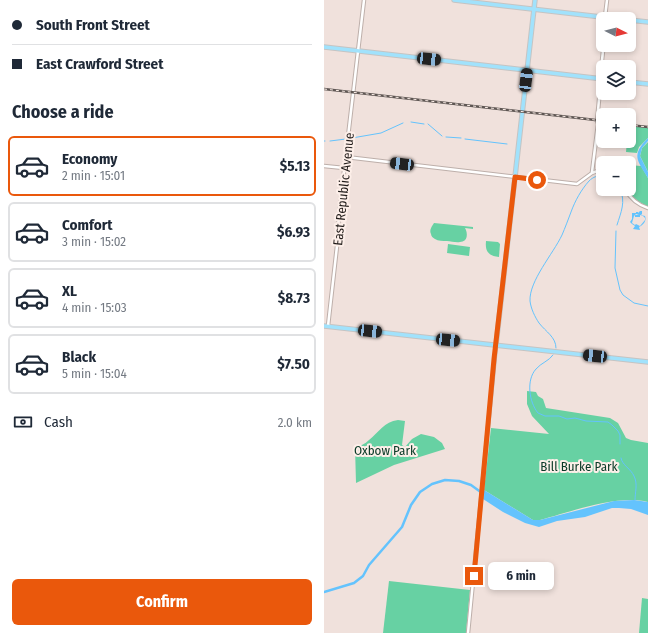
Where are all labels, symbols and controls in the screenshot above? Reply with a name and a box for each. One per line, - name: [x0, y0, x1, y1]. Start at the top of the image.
- north arrow: [596, 12, 636, 52]
- map controls: [596, 12, 636, 196]
- text: South Front Street: [36, 16, 150, 34]
- car: [416, 52, 442, 66]
- text: East Crawford Street: [36, 55, 164, 73]
- button: layers: [596, 60, 636, 100]
- car: [519, 67, 533, 93]
- text: Choose a ride: [12, 101, 114, 123]
- button: +: [596, 108, 636, 148]
- street label: East Republic Avenue: [330, 132, 357, 246]
- icon: car: [14, 148, 50, 184]
- text: Economy: [62, 150, 117, 168]
- button: −: [596, 156, 636, 196]
- text: $5.13: [280, 157, 310, 175]
- car: [389, 157, 415, 171]
- text: 2 min · 15:01: [62, 168, 125, 183]
- route start: [528, 171, 546, 189]
- icon: car: [14, 214, 50, 250]
- text: Comfort: [62, 216, 113, 234]
- text: $6.93: [277, 223, 310, 241]
- text: 3 min · 15:02: [62, 234, 126, 249]
- icon: car: [14, 280, 50, 316]
- text: XL: [62, 282, 77, 300]
- text: $8.73: [278, 289, 310, 307]
- text: 4 min · 15:03: [62, 300, 127, 315]
- car: [357, 324, 383, 338]
- car: [435, 333, 461, 347]
- icon: car: [14, 346, 50, 382]
- text: Black: [62, 348, 96, 366]
- car: [582, 349, 608, 363]
- text: $7.50: [277, 355, 310, 373]
- text: 5 min · 15:04: [62, 366, 127, 381]
- icon: cash: [12, 411, 34, 433]
- text: Cash: [44, 413, 73, 431]
- text: 2.0 km: [278, 415, 312, 430]
- park label: Oxbow Park: [354, 443, 417, 458]
- park label: Bill Burke Park: [540, 459, 619, 474]
- callout: 6 min: [488, 562, 554, 590]
- route end: [465, 567, 483, 585]
- text: 6 min: [506, 568, 536, 583]
- button: Confirm: [12, 579, 312, 625]

